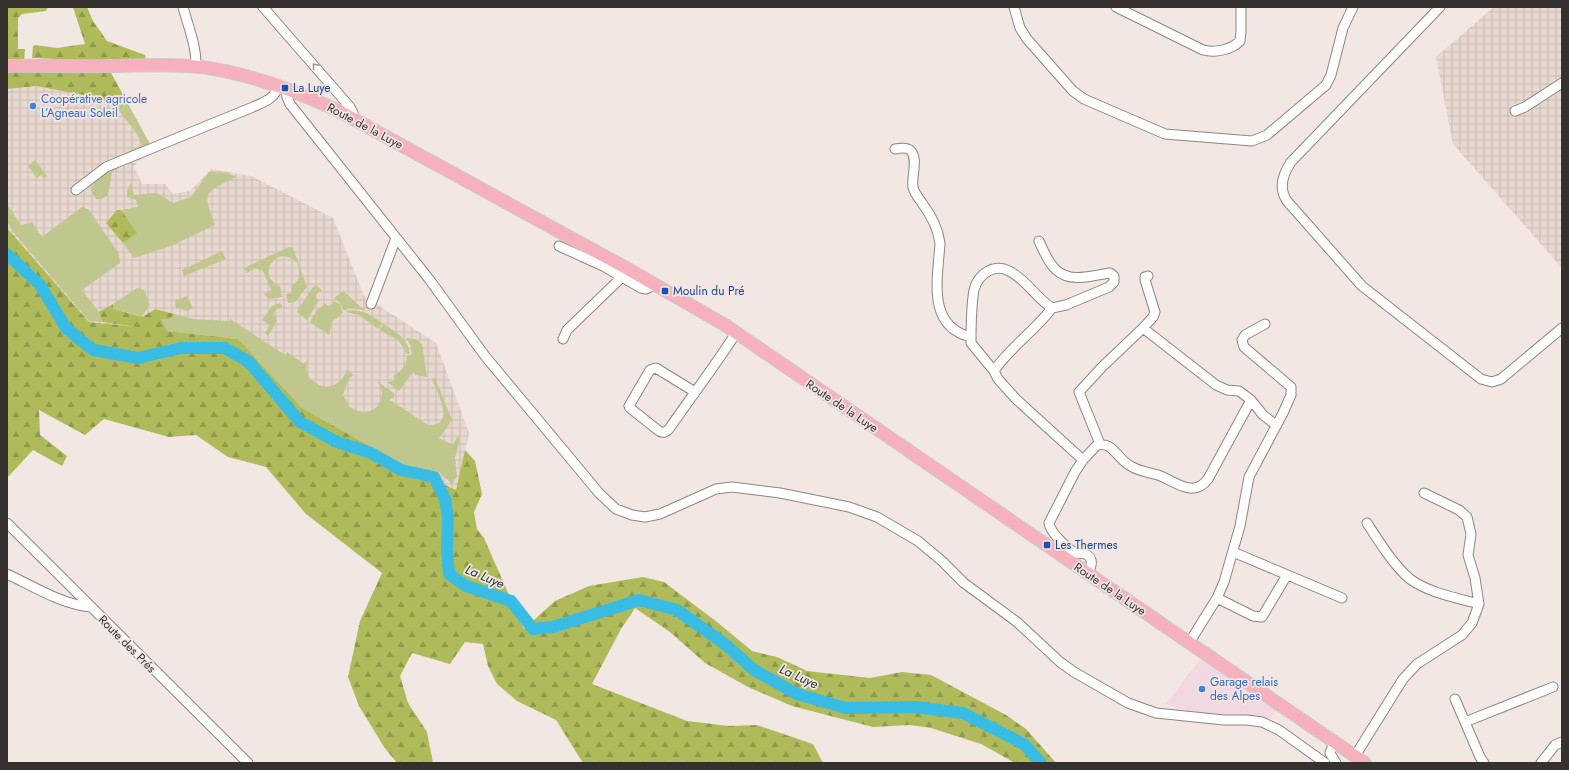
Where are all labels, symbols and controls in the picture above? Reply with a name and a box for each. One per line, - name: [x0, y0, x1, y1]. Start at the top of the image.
- one-way arrow: [312, 63, 320, 71]
- place label: La Luye: [293, 79, 331, 97]
- marker: La Luye: [280, 83, 290, 93]
- place label: Coopérative agricole L’Agneau Soleil: [41, 90, 147, 122]
- street label: Route de la Luye: [324, 98, 406, 154]
- marker: Coopérative agricole L’Agneau Soleil: [28, 101, 38, 111]
- place label: Moulin du Pré: [673, 282, 745, 300]
- marker: Moulin du Pré: [660, 286, 670, 296]
- street label: Route de la Luye: [802, 375, 882, 437]
- place label: Les Thermes: [1055, 536, 1118, 554]
- marker: Les Thermes: [1042, 540, 1052, 550]
- street label: Route de la Luye: [1070, 558, 1150, 620]
- water label: La Luye: [462, 560, 508, 593]
- street label: Route des Prés: [94, 611, 160, 677]
- water label: La Luye: [776, 660, 822, 694]
- place label: Garage relais des Alpes: [1210, 673, 1278, 705]
- marker: Garage relais des Alpes: [1197, 684, 1207, 694]

